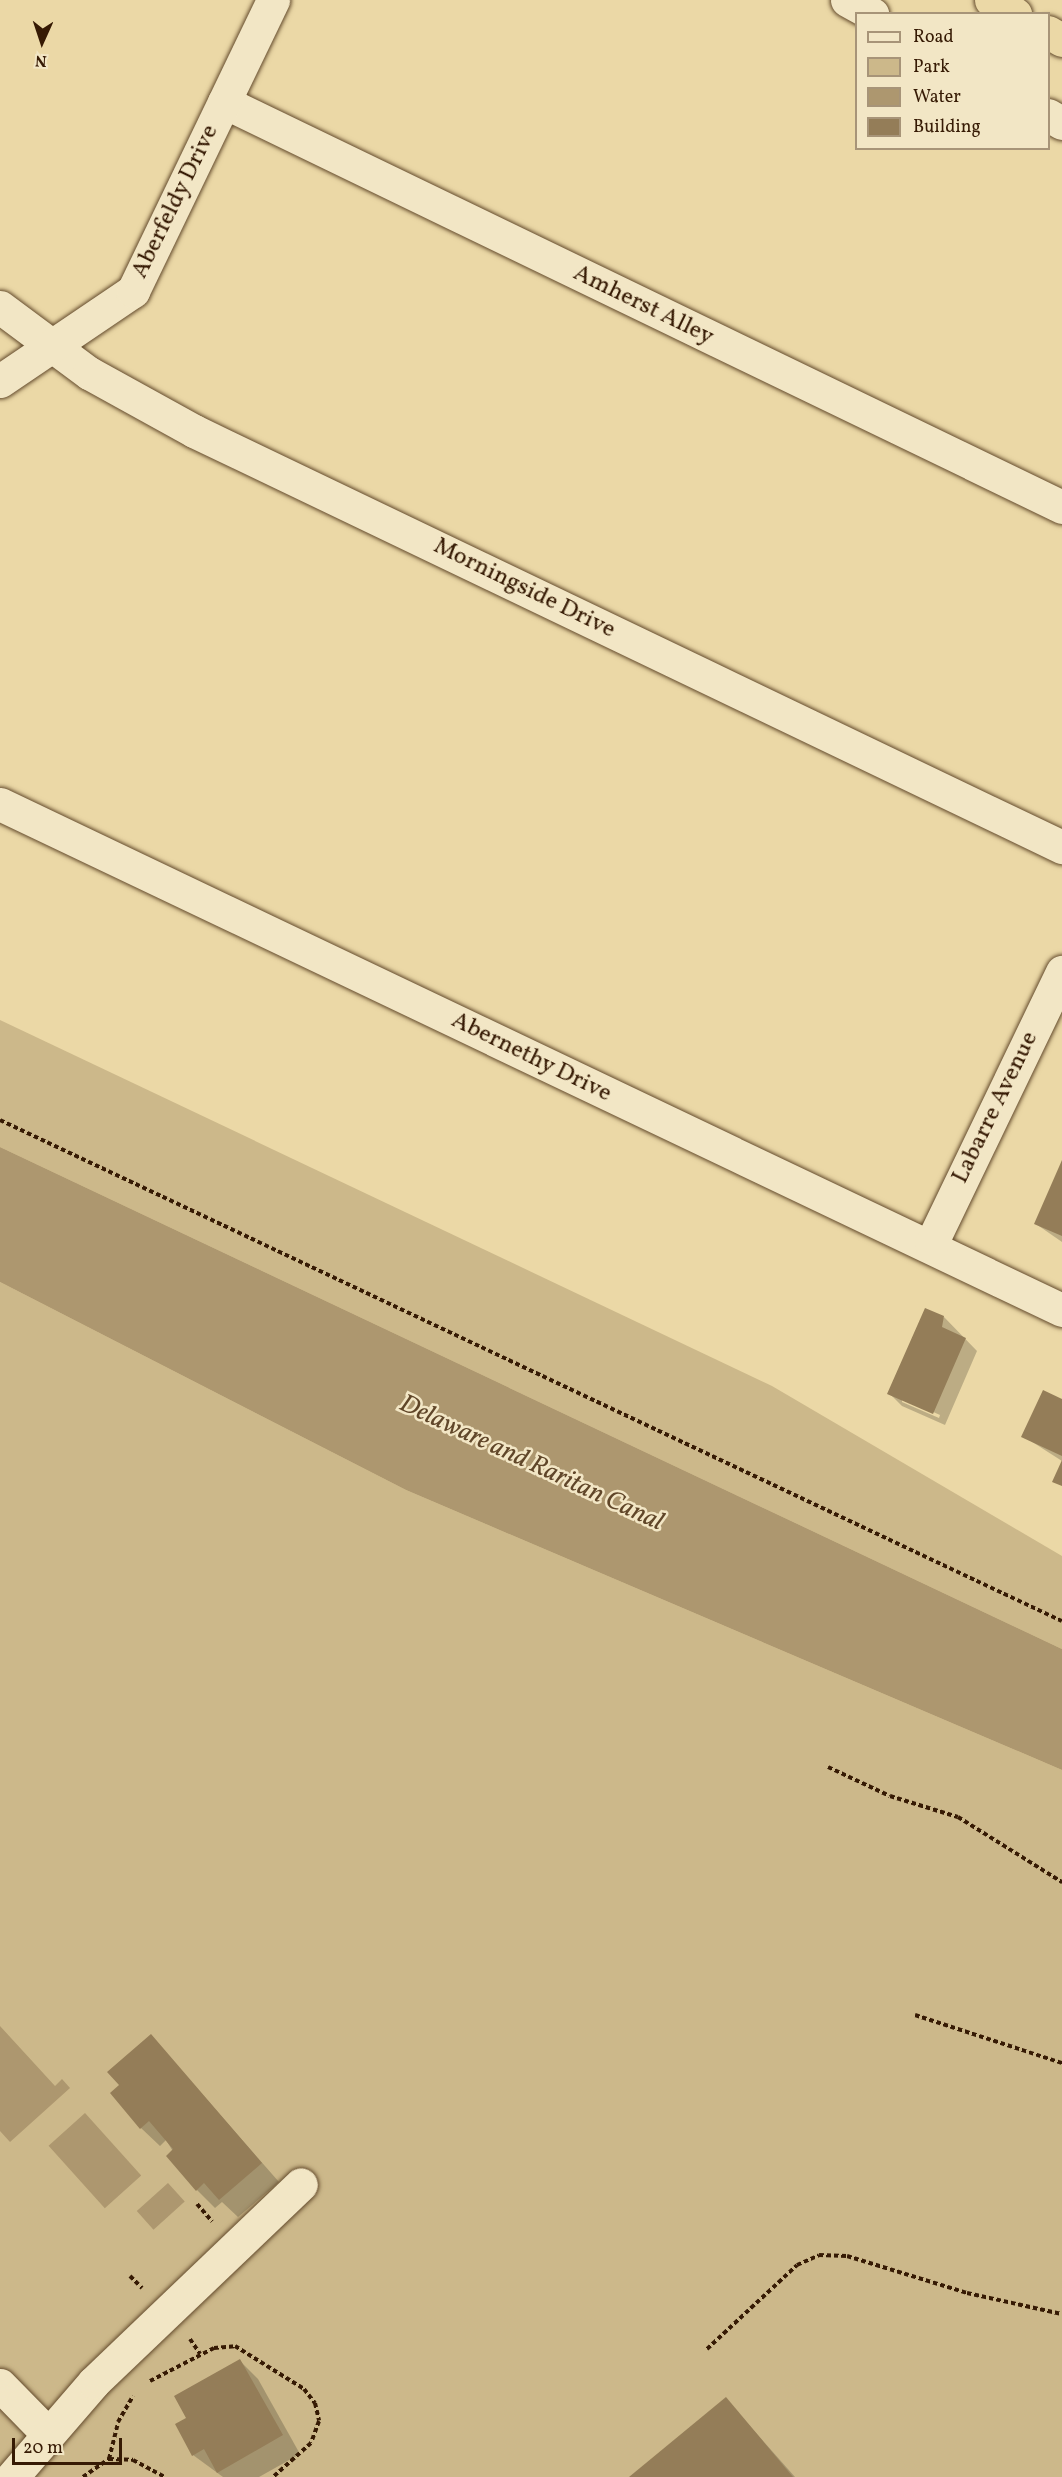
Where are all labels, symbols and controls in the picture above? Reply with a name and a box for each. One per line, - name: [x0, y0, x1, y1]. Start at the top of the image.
- north arrow: [12, 12, 72, 72]
- legend: [855, 12, 1050, 150]
- text: Road: [913, 25, 954, 50]
- text: N: [35, 49, 47, 71]
- text: Park: [913, 55, 950, 80]
- text: Water: [913, 85, 961, 110]
- text: Building: [913, 115, 981, 140]
- street label: Aberfeldy Drive: [126, 120, 226, 284]
- street label: Amherst Alley: [568, 260, 718, 352]
- street label: Morningside Drive: [428, 533, 620, 645]
- street label: Abernethy Drive: [446, 1007, 616, 1109]
- street label: Labarre Avenue: [947, 1027, 1045, 1189]
- water label: Delaware and Raritan Canal: [394, 1389, 668, 1539]
- scale bar: [15, 2426, 124, 2464]
- text: 20 m: [23, 2436, 63, 2461]

